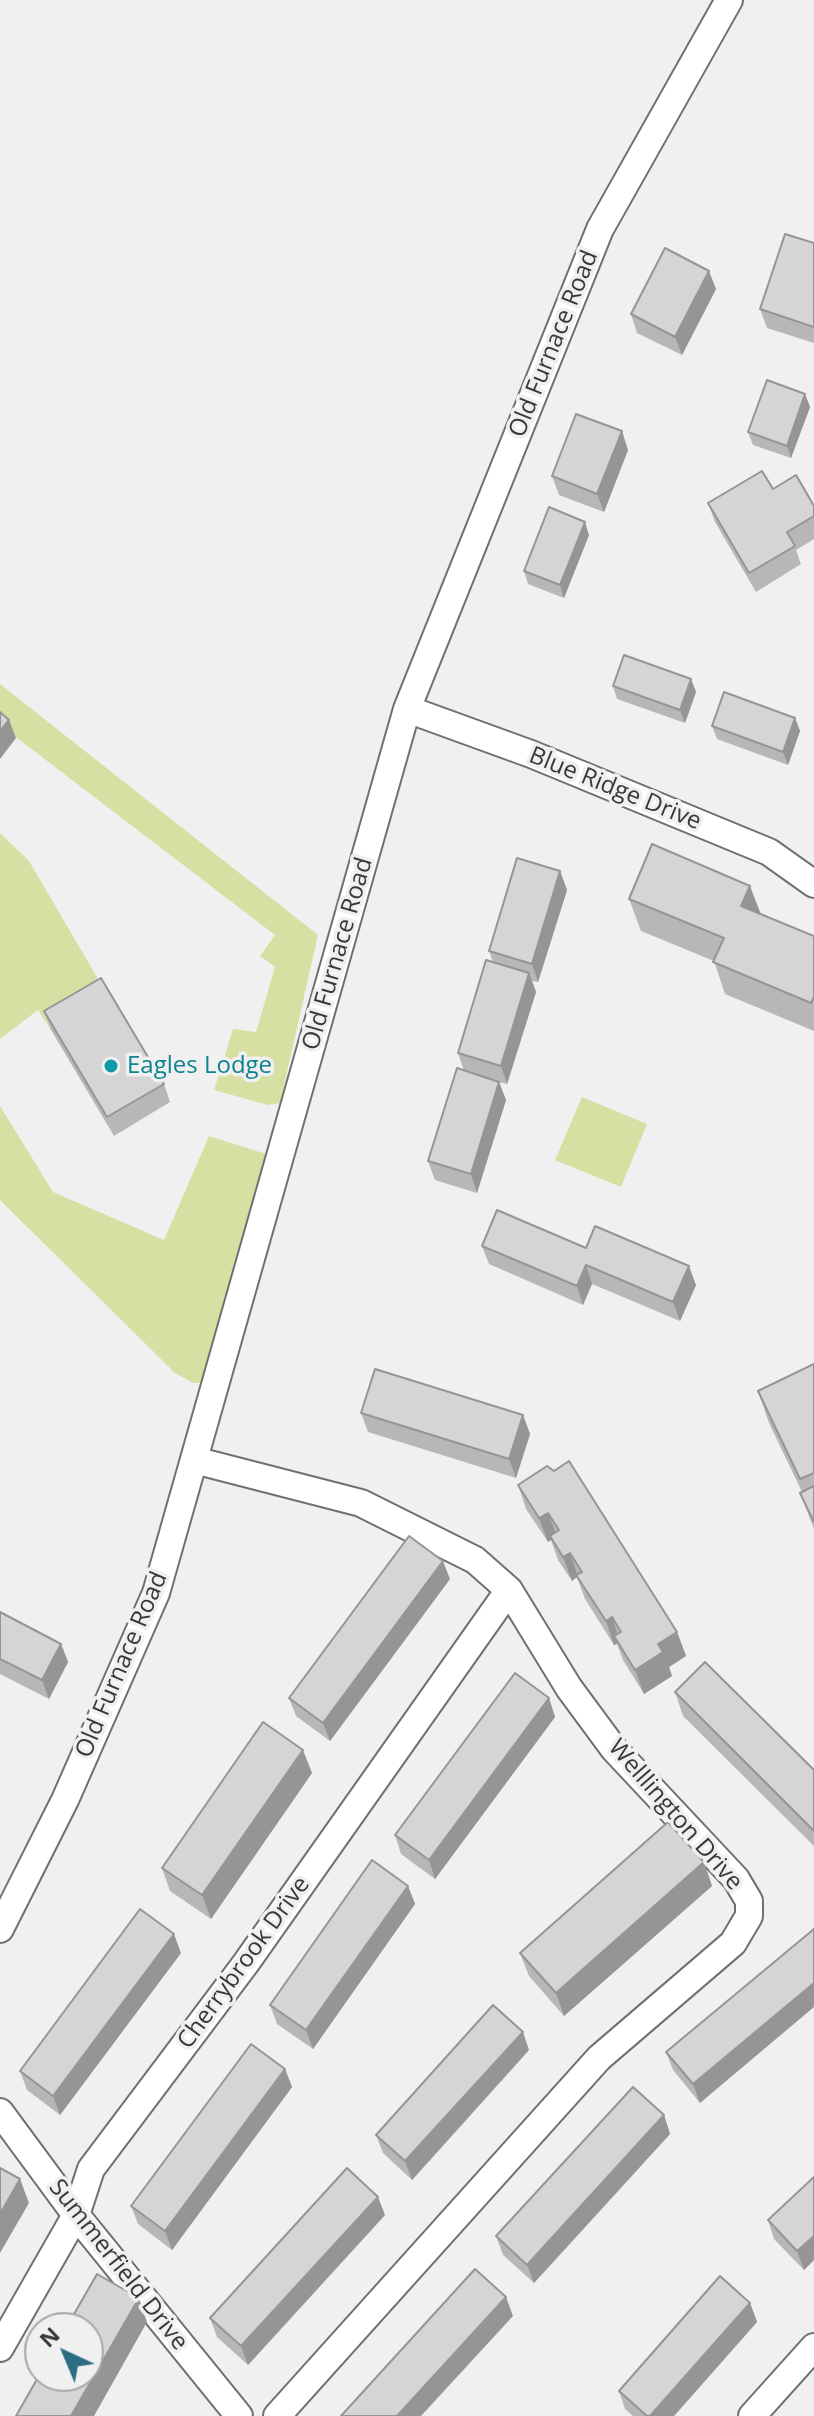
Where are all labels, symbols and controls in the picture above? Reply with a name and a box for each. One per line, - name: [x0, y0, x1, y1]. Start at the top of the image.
- street label: Old Furnace Road: [503, 246, 605, 442]
- street label: Blue Ridge Drive: [525, 741, 705, 837]
- street label: Old Furnace Road: [297, 854, 379, 1054]
- place label: Eagles Lodge: [127, 1052, 272, 1080]
- marker: Eagles Lodge: [102, 1057, 120, 1075]
- street label: Old Furnace Road: [70, 1568, 174, 1762]
- street label: Welllington Drive: [602, 1734, 748, 1896]
- street label: Cherrybrook Drive: [172, 1871, 316, 2055]
- street label: Summerfield Drive: [42, 2174, 194, 2356]
- north arrow: [24, 2312, 104, 2392]
- text: N: [32, 2319, 66, 2353]

